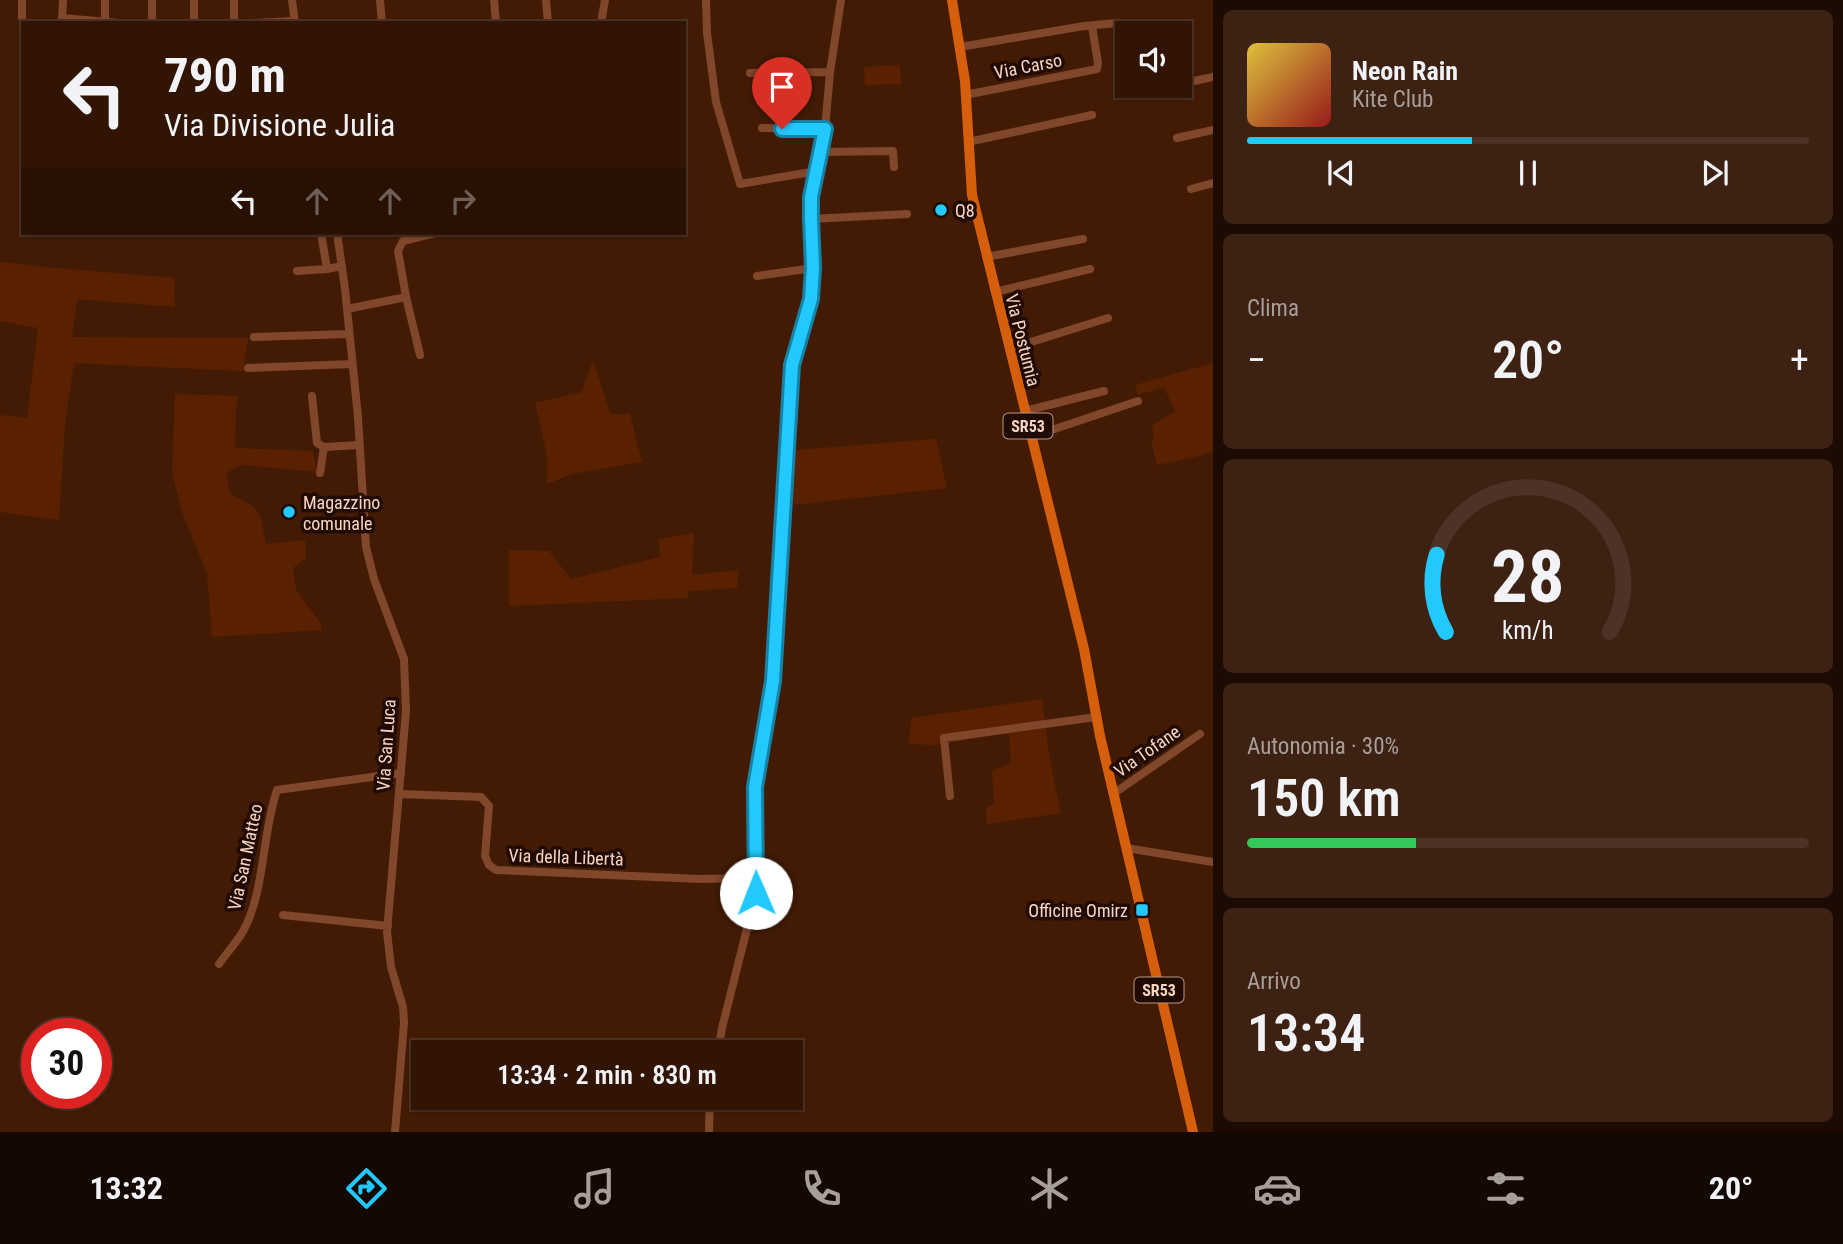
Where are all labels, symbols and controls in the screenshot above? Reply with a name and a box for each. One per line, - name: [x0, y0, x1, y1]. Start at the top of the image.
- map controls: [1115, 21, 1192, 98]
- button: sound: [1115, 21, 1192, 98]
- text: 790 m: [164, 47, 286, 104]
- icon: left: [49, 49, 140, 140]
- street label: Via Carso: [992, 49, 1064, 83]
- text: Neon Rain: [1352, 56, 1458, 86]
- pin: [752, 57, 812, 129]
- icon: arrive: [763, 68, 801, 106]
- text: Kite Club: [1352, 86, 1433, 113]
- text: Via Divisione Julia: [164, 106, 395, 144]
- icon: previous: [1322, 154, 1360, 192]
- icon: pause: [1509, 154, 1547, 192]
- icon: next: [1696, 154, 1734, 192]
- icon: left: [225, 182, 263, 220]
- icon: ahead: [298, 182, 336, 220]
- icon: ahead: [371, 182, 409, 220]
- icon: right: [444, 182, 482, 220]
- place label: Q8: [955, 200, 975, 221]
- marker: Q8: [933, 202, 949, 218]
- street label: Via Postumia: [1001, 292, 1045, 388]
- text: Clima: [1247, 295, 1299, 322]
- text: 20°: [1492, 330, 1564, 391]
- text: −: [1247, 338, 1266, 382]
- text: +: [1790, 338, 1809, 382]
- road number: SR53: [1004, 414, 1052, 438]
- place label: Magazzino comunale: [303, 492, 380, 534]
- marker: Magazzino comunale: [281, 504, 297, 520]
- text: 28: [1491, 534, 1565, 620]
- text: km/h: [1502, 616, 1554, 645]
- street label: Via San Luca: [372, 699, 400, 791]
- street label: Via Tofane: [1110, 721, 1184, 781]
- text: Autonomia · 30%: [1247, 733, 1399, 760]
- text: 150 km: [1247, 768, 1401, 829]
- street label: Via San Matteo: [223, 802, 267, 912]
- street label: Via della Libertà: [508, 844, 624, 870]
- position arrow: [719, 856, 793, 930]
- place label: Officine Omirz: [1028, 900, 1128, 921]
- marker: Officine Omirz: [1134, 902, 1150, 918]
- text: Arrivo: [1247, 968, 1301, 995]
- road number: SR53: [1134, 978, 1184, 1002]
- text: 13:34: [1247, 1003, 1365, 1064]
- speed limit sign: 30: [21, 1018, 112, 1109]
- text: 13:34 · 2 min · 830 m: [497, 1060, 717, 1090]
- icon: directions: [342, 1164, 391, 1213]
- icon: music: [570, 1164, 619, 1213]
- icon: phone: [797, 1164, 846, 1213]
- icon: climate: [1025, 1164, 1074, 1213]
- icon: car: [1253, 1164, 1302, 1213]
- icon: filters: [1481, 1164, 1530, 1213]
- text: 13:32: [89, 1169, 163, 1207]
- text: 20°: [1709, 1169, 1754, 1207]

